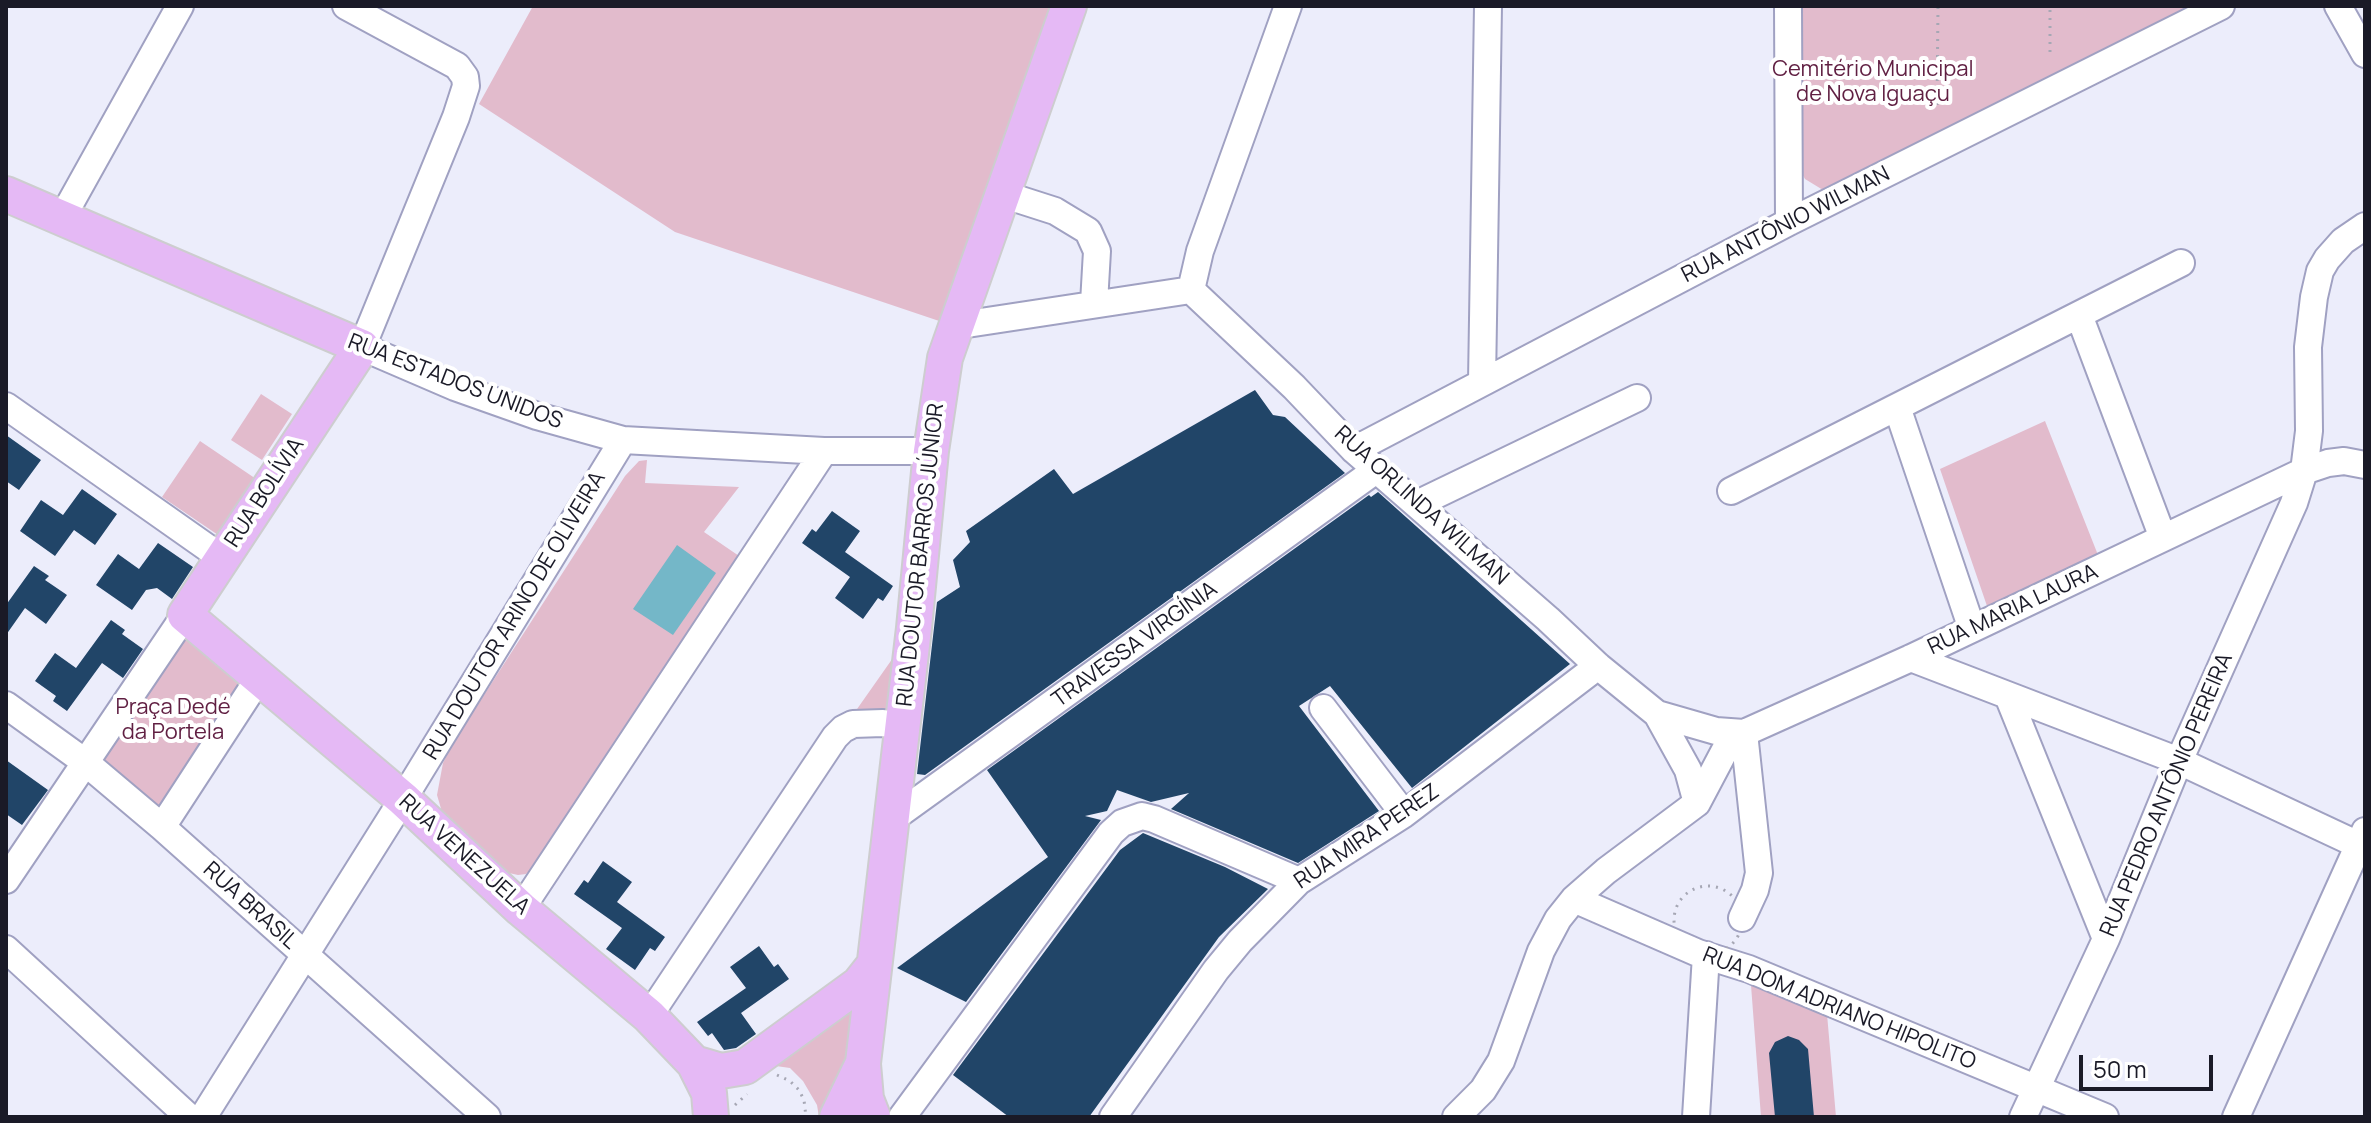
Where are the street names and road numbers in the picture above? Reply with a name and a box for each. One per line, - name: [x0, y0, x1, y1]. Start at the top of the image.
- street label: RUA ANTÔNIO WILMAN: [1678, 161, 1894, 289]
- street label: RUA ESTADOS UNIDOS: [344, 329, 566, 435]
- street label: RUA DOUTOR BARROS JÚNIOR: [892, 402, 950, 708]
- street label: RUA ORLINDA WILMAN: [1328, 421, 1514, 591]
- street label: RUA BOLÍVIA: [220, 433, 310, 553]
- street label: RUA DOUTOR ARINO DE OLIVEIRA: [418, 467, 612, 765]
- street label: RUA MARIA LAURA: [1924, 559, 2102, 661]
- street label: TRAVESSA VIRGÍNIA: [1047, 576, 1223, 714]
- street label: RUA PEDRO ANTÔNIO PEREIRA: [2095, 649, 2239, 941]
- street label: RUA MIRA PEREZ: [1290, 779, 1444, 895]
- street label: RUA VENEZUELA: [393, 789, 535, 921]
- street label: RUA BRASIL: [197, 857, 303, 955]
- street label: RUA DOM ADRIANO HIPOLITO: [1698, 942, 1980, 1076]

